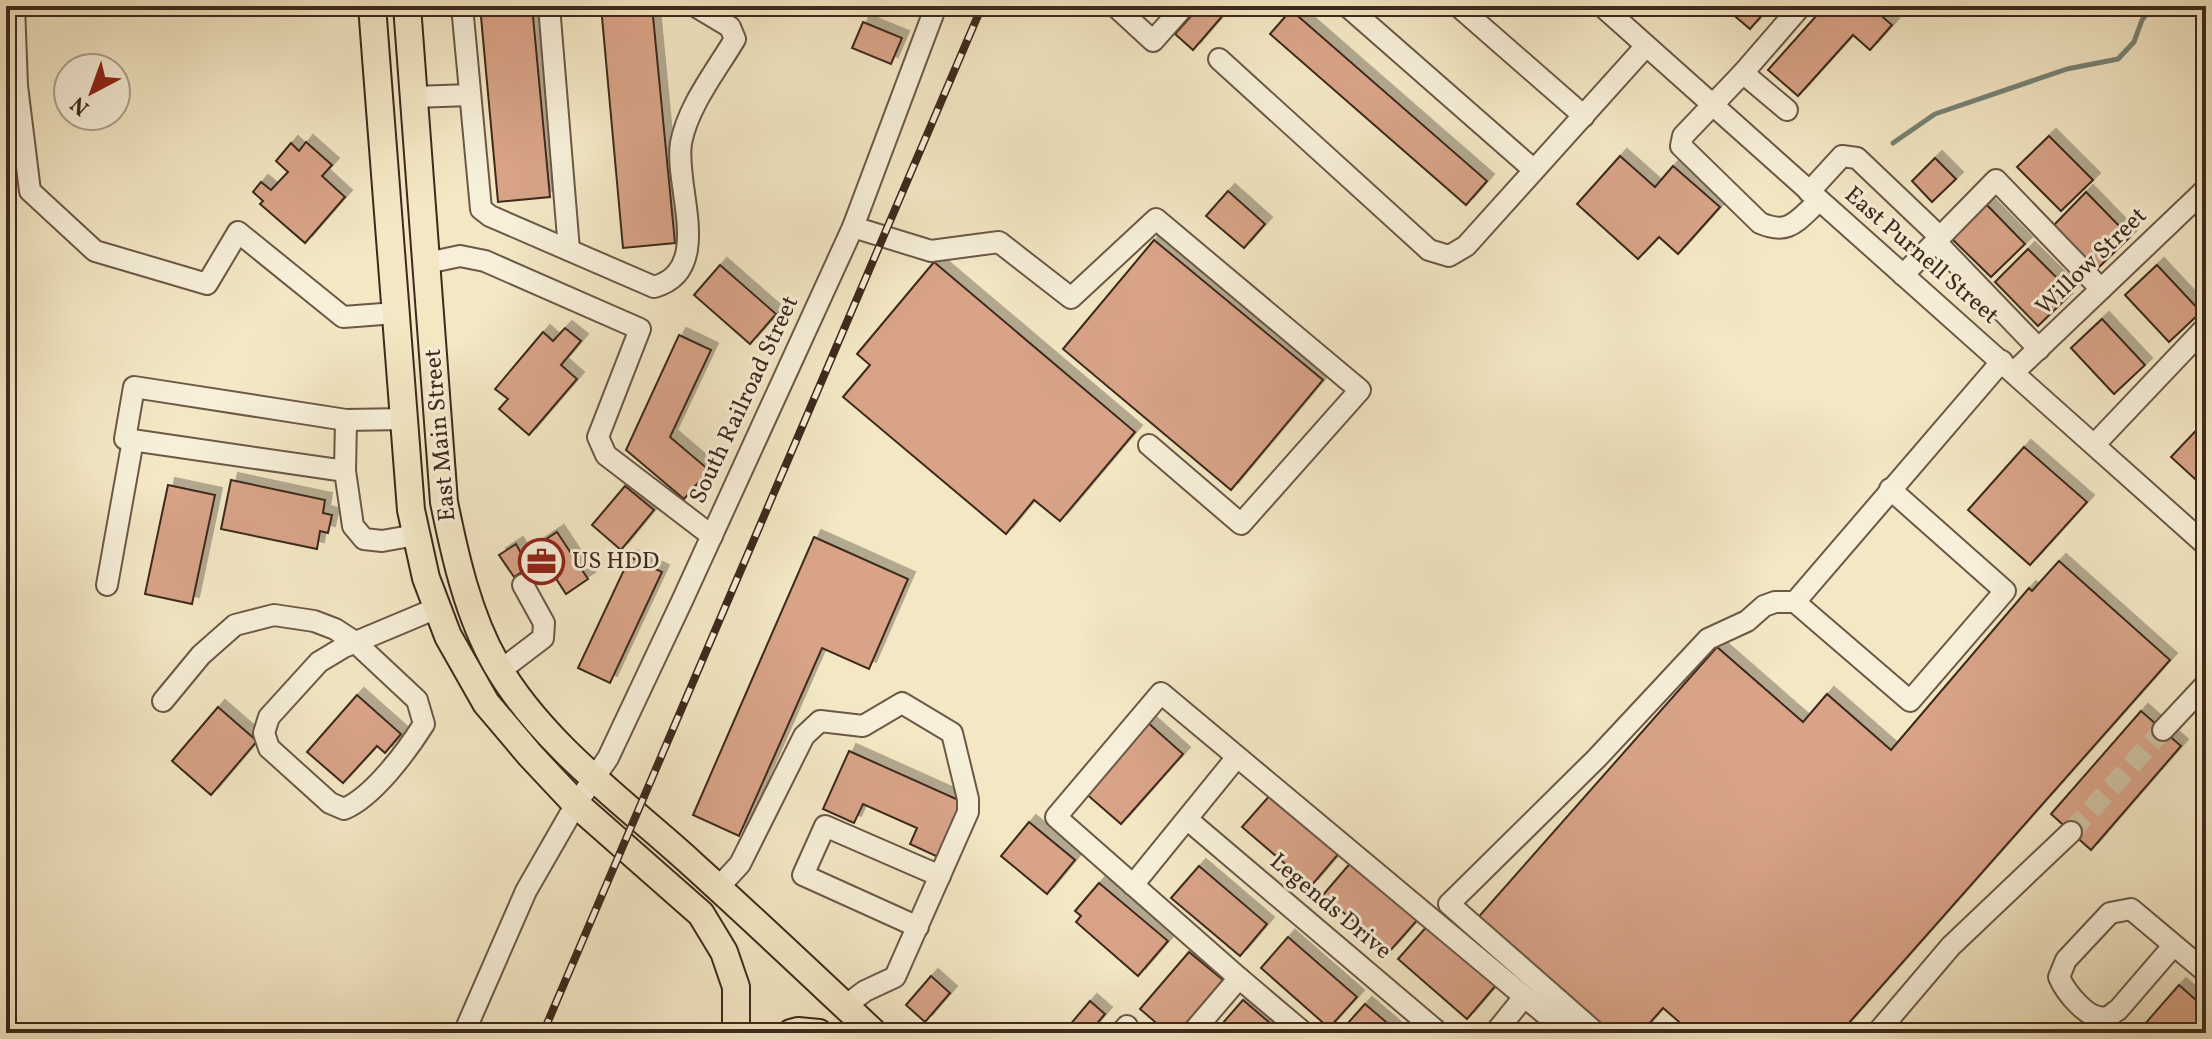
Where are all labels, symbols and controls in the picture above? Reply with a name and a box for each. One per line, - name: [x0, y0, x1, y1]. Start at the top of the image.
- north arrow: [52, 52, 132, 132]
- text: N: [64, 88, 97, 122]
- street label: East Purnell Street: [1836, 179, 2006, 333]
- street label: Willow Street: [2029, 200, 2155, 324]
- street label: South Railroad Street: [682, 290, 808, 510]
- street label: East Main Street: [417, 347, 465, 523]
- office icon: US HDD: [517, 538, 565, 586]
- place label: US HDD: [572, 545, 659, 579]
- street label: Legends Drive: [1262, 846, 1398, 968]

